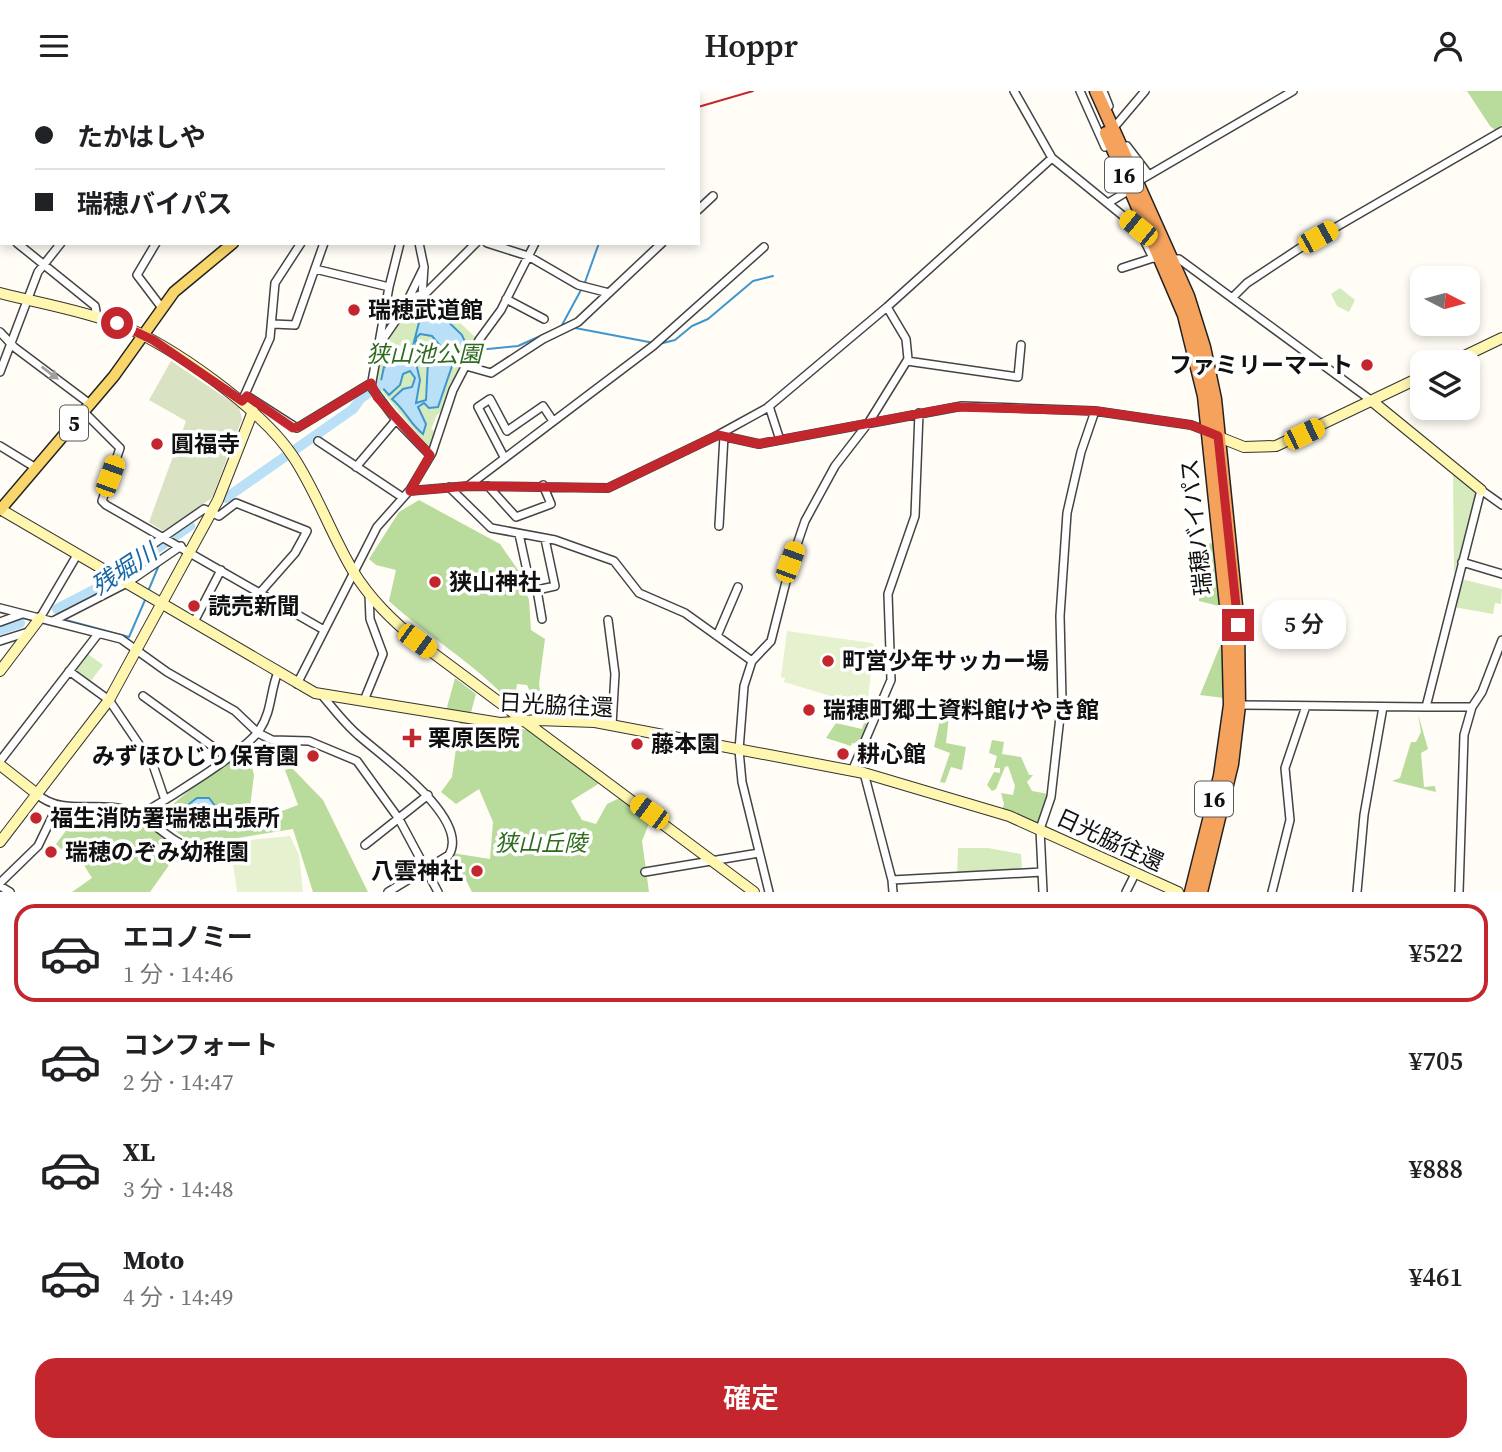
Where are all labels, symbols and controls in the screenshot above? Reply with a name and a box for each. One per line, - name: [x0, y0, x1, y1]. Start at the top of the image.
- text: Hoppr: [704, 24, 798, 68]
- icon: menu: [35, 27, 73, 65]
- icon: person: [1429, 27, 1467, 65]
- text: たかはしや: [77, 119, 206, 155]
- road number: 16: [1105, 157, 1143, 193]
- text: 瑞穂バイパス: [77, 186, 232, 222]
- car: [1116, 207, 1161, 249]
- car: [1295, 218, 1342, 256]
- north arrow: [1410, 266, 1480, 336]
- map controls: [1410, 266, 1480, 420]
- place label: 瑞穂武道館: [368, 294, 483, 326]
- marker: 瑞穂武道館: [346, 302, 362, 318]
- route start: [101, 307, 133, 339]
- park label: 狭山池公園: [367, 338, 485, 370]
- place label: ファミリーマート: [1169, 349, 1353, 381]
- button: layers: [1410, 350, 1480, 420]
- marker: ファミリーマート: [1359, 357, 1375, 373]
- one-way arrow: [41, 366, 59, 380]
- road number: 5: [60, 405, 88, 441]
- car: [1281, 415, 1328, 453]
- place label: 圓福寺: [171, 428, 240, 460]
- marker: 圓福寺: [149, 436, 165, 452]
- car: [93, 453, 128, 499]
- street label: 瑞穂バイパス: [1173, 457, 1219, 597]
- water label: 残堀川: [85, 534, 166, 602]
- car: [773, 539, 808, 585]
- place label: 狭山神社: [449, 566, 541, 598]
- marker: 狭山神社: [427, 574, 443, 590]
- place label: 読売新聞: [208, 590, 300, 622]
- marker: 読売新聞: [186, 598, 202, 614]
- callout: 5 分: [1262, 601, 1346, 649]
- text: 5 分: [1284, 608, 1324, 640]
- route end: [1222, 609, 1254, 641]
- car: [394, 620, 441, 662]
- place label: 町営少年サッカー場: [842, 645, 1049, 677]
- marker: 町営少年サッカー場: [820, 653, 836, 669]
- street label: 日光脇往還: [498, 686, 614, 724]
- place label: 瑞穂町郷土資料館けやき館: [823, 694, 1099, 726]
- marker: 瑞穂町郷土資料館けやき館: [801, 702, 817, 718]
- place label: 栗原医院: [428, 722, 520, 754]
- marker: 栗原医院: [402, 728, 422, 748]
- place label: 藤本園: [651, 728, 720, 760]
- marker: 藤本園: [629, 736, 645, 752]
- place label: 耕心館: [857, 738, 926, 770]
- place label: みずほひじり保育園: [92, 740, 299, 772]
- marker: 耕心館: [835, 746, 851, 762]
- marker: みずほひじり保育園: [305, 748, 321, 764]
- road number: 16: [1195, 781, 1233, 817]
- car: [626, 791, 673, 833]
- street label: 日光脇往還: [1051, 801, 1169, 879]
- place label: 福生消防署瑞穂出張所: [50, 802, 280, 834]
- marker: 福生消防署瑞穂出張所: [28, 810, 44, 826]
- park label: 狭山丘陵: [495, 827, 590, 859]
- place label: 瑞穂のぞみ幼稚園: [65, 836, 249, 868]
- marker: 瑞穂のぞみ幼稚園: [43, 844, 59, 860]
- place label: 八雲神社: [371, 855, 463, 887]
- marker: 八雲神社: [469, 863, 485, 879]
- text: エコノミー: [123, 919, 253, 955]
- icon: car: [39, 922, 102, 985]
- text: ¥522: [1409, 935, 1463, 971]
- text: 1 分 · 14:46: [123, 958, 233, 990]
- text: コンフォート: [123, 1027, 278, 1063]
- icon: car: [39, 1030, 102, 1093]
- text: ¥705: [1409, 1043, 1463, 1079]
- text: 2 分 · 14:47: [123, 1066, 233, 1098]
- text: XL: [123, 1134, 155, 1170]
- icon: car: [39, 1138, 102, 1201]
- text: ¥888: [1409, 1151, 1463, 1187]
- text: 3 分 · 14:48: [123, 1173, 233, 1205]
- text: Moto: [123, 1242, 184, 1278]
- icon: car: [39, 1246, 102, 1309]
- text: ¥461: [1409, 1259, 1463, 1295]
- text: 4 分 · 14:49: [123, 1281, 233, 1313]
- button: 確定: [35, 1358, 1467, 1438]

